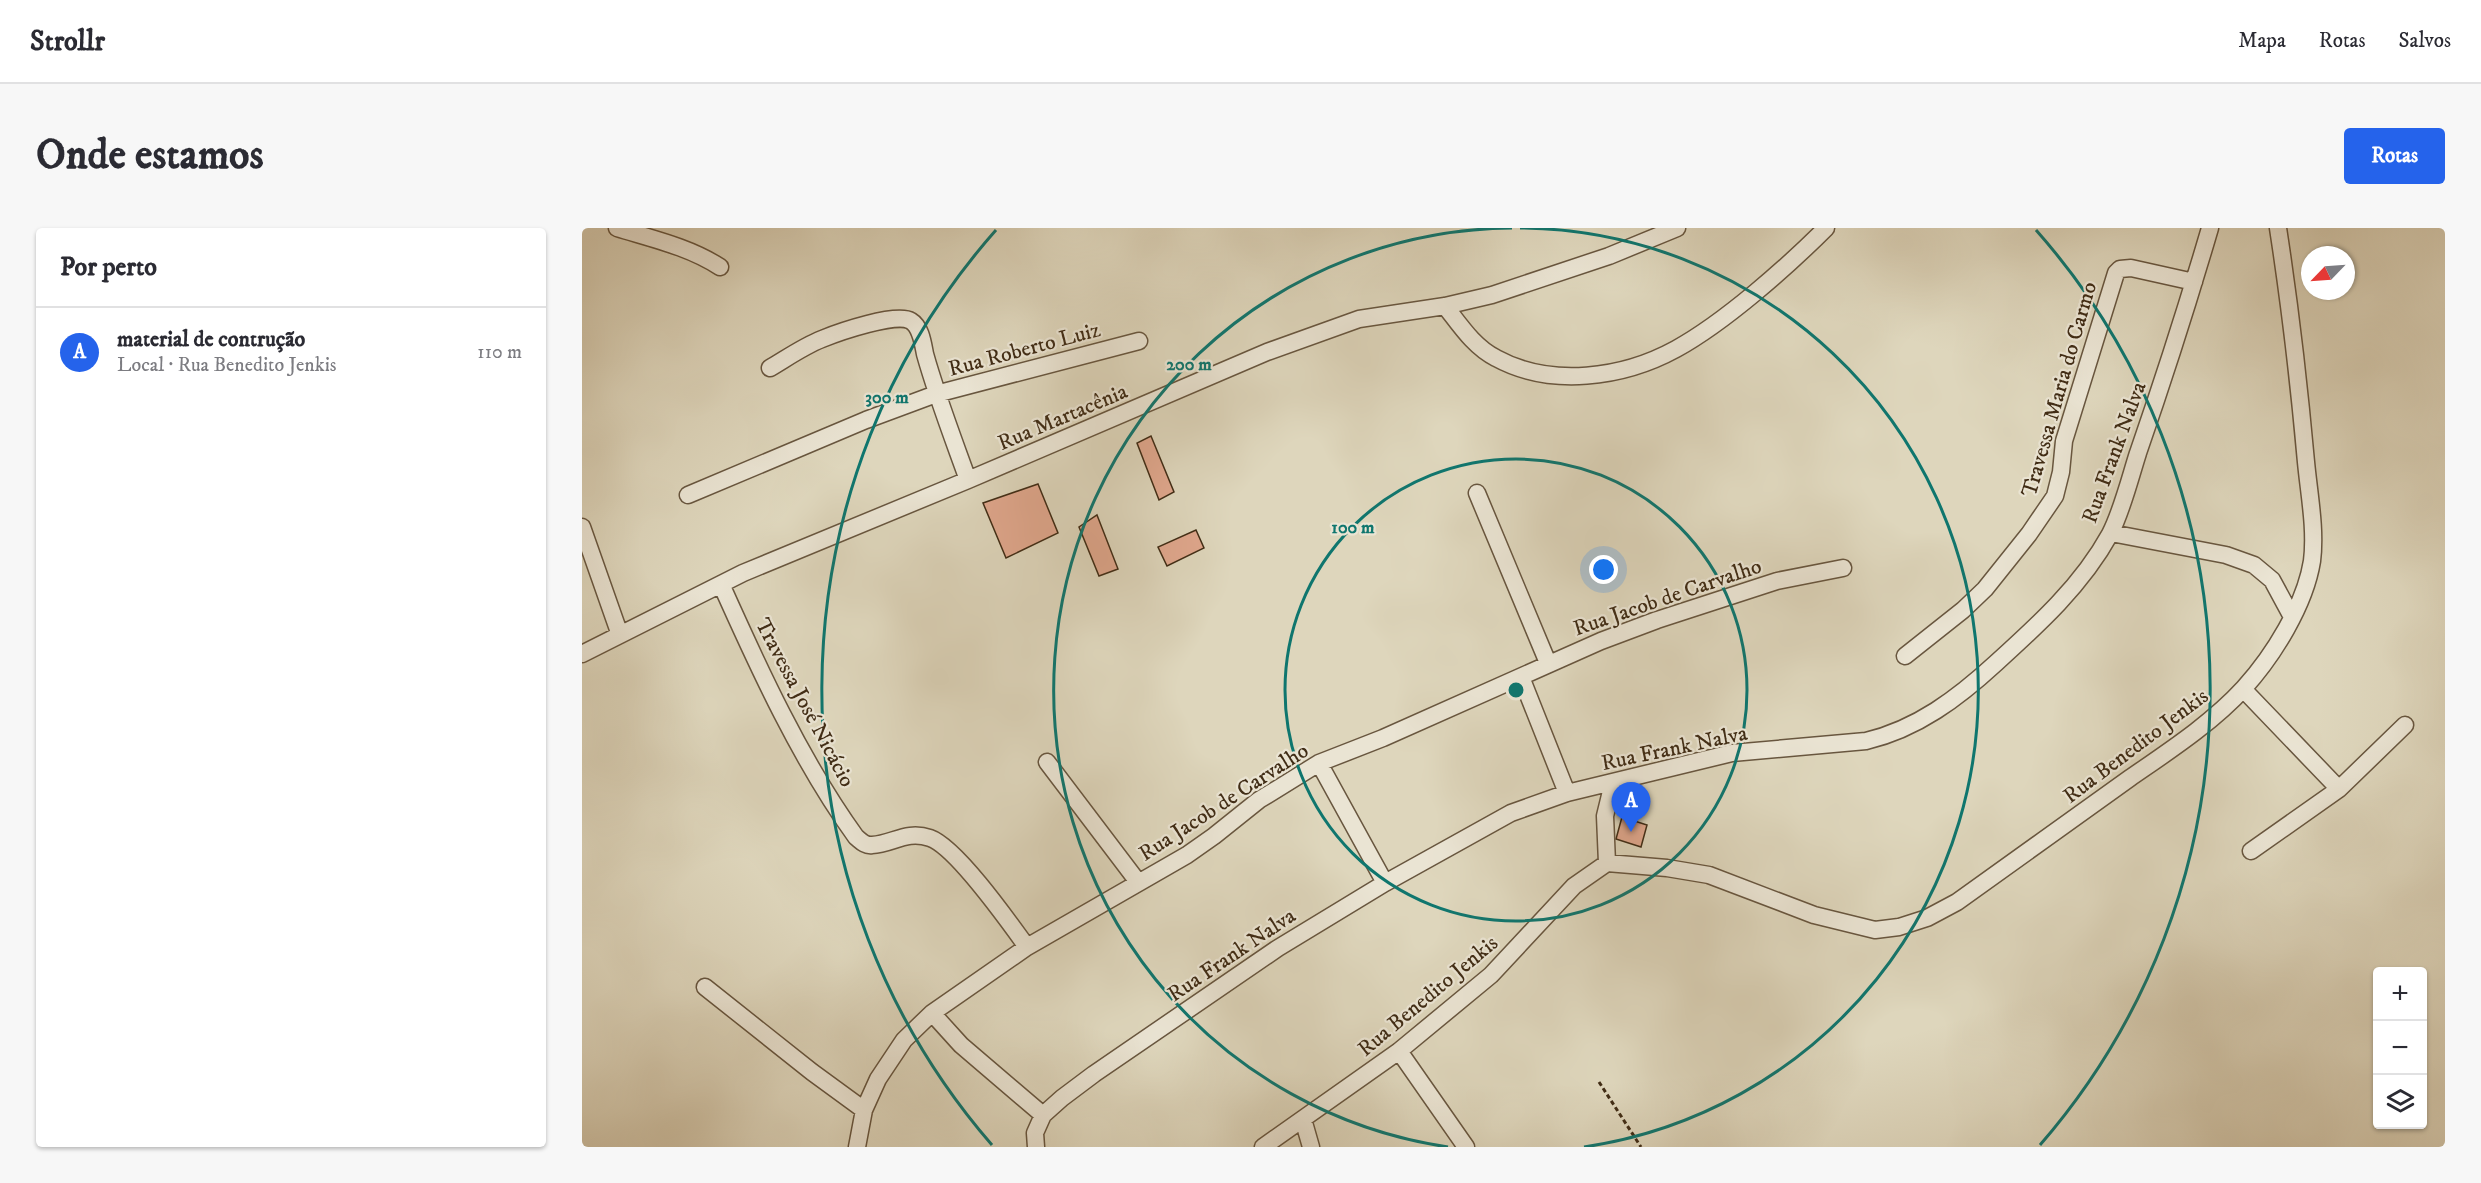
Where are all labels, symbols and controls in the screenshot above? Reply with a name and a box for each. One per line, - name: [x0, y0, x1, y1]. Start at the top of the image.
- text: Strollr: [30, 24, 105, 59]
- text: Mapa: [2238, 28, 2286, 54]
- text: Rotas: [2319, 28, 2366, 54]
- text: Salvos: [2399, 28, 2451, 54]
- button: Rotas: [2344, 128, 2445, 184]
- text: Onde estamos: [36, 130, 264, 182]
- north arrow: [2301, 246, 2355, 300]
- text: Por perto: [60, 251, 157, 284]
- street label: Travessa Maria do Carmo: [2016, 279, 2103, 500]
- street label: Rua Roberto Luiz: [945, 316, 1104, 383]
- text: material de contrução: [117, 326, 305, 353]
- text: A: [73, 340, 86, 365]
- text: 110 m: [477, 340, 522, 365]
- text: Local · Rua Benedito Jenkis: [117, 353, 337, 378]
- text: 200 m: [1166, 354, 1212, 376]
- street label: Rua Frank Nalva: [2076, 377, 2153, 527]
- street label: Rua Martacênia: [994, 378, 1132, 457]
- text: 300 m: [865, 387, 909, 409]
- text: 100 m: [1331, 517, 1375, 539]
- street label: Rua Jacob de Carvalho: [1570, 553, 1765, 642]
- your location: [1589, 555, 1618, 584]
- street label: Travessa José Nicácio: [749, 614, 861, 792]
- centre of rings: [1506, 680, 1526, 700]
- street label: Rua Benedito Jenkis: [2058, 683, 2214, 810]
- street label: Rua Frank Nalva: [1599, 720, 1750, 777]
- street label: Rua Jacob de Carvalho: [1134, 737, 1314, 867]
- pin: A: [1612, 782, 1650, 832]
- street label: Rua Frank Nalva: [1163, 902, 1302, 1008]
- street label: Rua Benedito Jenkis: [1352, 930, 1504, 1063]
- map controls: [2373, 967, 2427, 1129]
- button: +: [2373, 967, 2427, 1021]
- button: −: [2373, 1021, 2427, 1075]
- button: layers: [2373, 1075, 2427, 1129]

